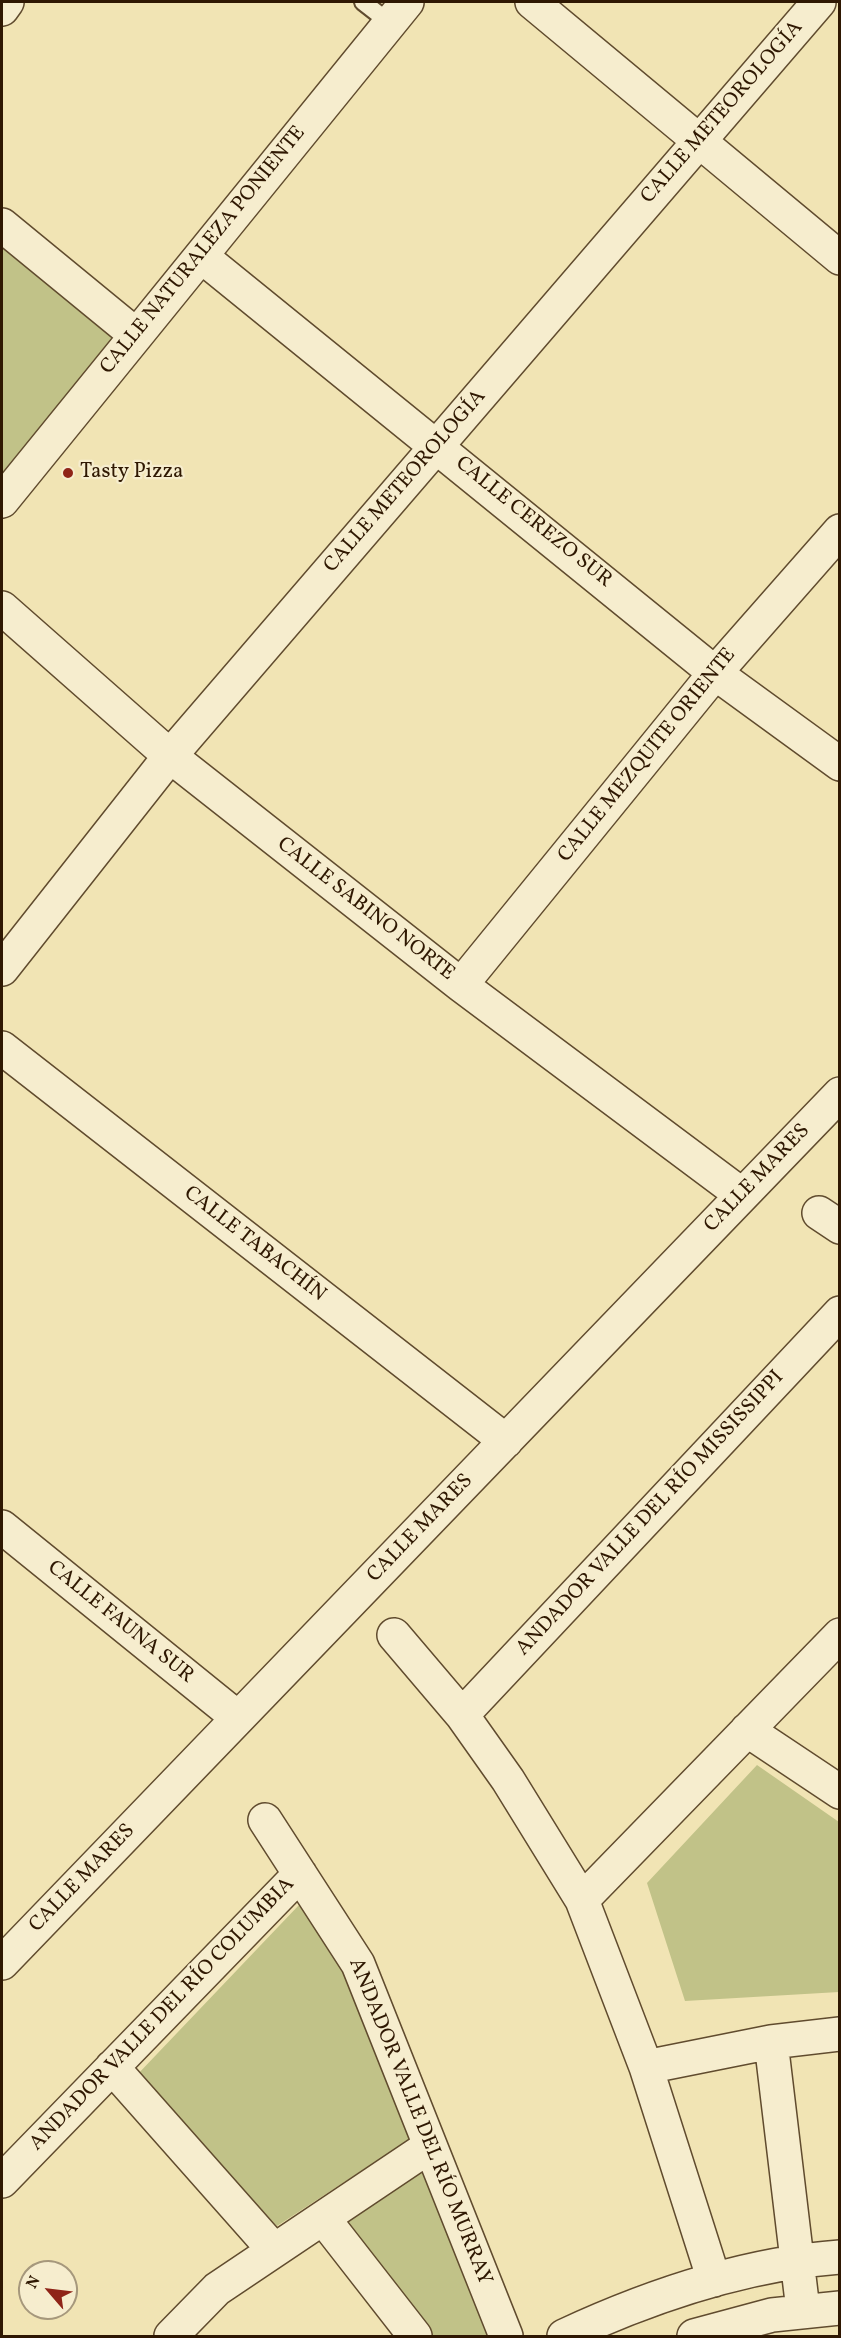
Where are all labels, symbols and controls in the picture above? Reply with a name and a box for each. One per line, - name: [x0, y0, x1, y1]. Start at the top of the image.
- street label: CALLE METEOROLOGÍA: [637, 16, 809, 210]
- street label: CALLE NATURALEZA PONIENTE: [96, 122, 312, 380]
- street label: CALLE METEOROLOGÍA: [320, 385, 492, 579]
- street label: CALLE CEREZO SUR: [449, 452, 617, 594]
- place label: Tasty Pizza: [80, 460, 183, 486]
- marker: Tasty Pizza: [61, 466, 75, 480]
- street label: CALLE MEZQUITE ORIENTE: [554, 644, 742, 868]
- street label: CALLE SABINO NORTE: [271, 833, 459, 987]
- street label: CALLE MARES: [700, 1119, 816, 1239]
- street label: CALLE TABACHÍN: [178, 1182, 330, 1308]
- street label: ANDADOR VALLE DEL RÍO MISSISSIPPI: [512, 1366, 790, 1662]
- street label: CALLE MARES: [363, 1469, 479, 1589]
- street label: CALLE FAUNA SUR: [42, 1556, 198, 1690]
- street label: CALLE MARES: [25, 1819, 141, 1939]
- street label: ANDADOR VALLE DEL RÍO COLUMBIA: [25, 1873, 301, 2157]
- street label: ANDADOR VALLE DEL RÍO MURRAY: [342, 1955, 496, 2289]
- north arrow: [18, 2260, 78, 2320]
- text: N: [21, 2272, 46, 2293]

